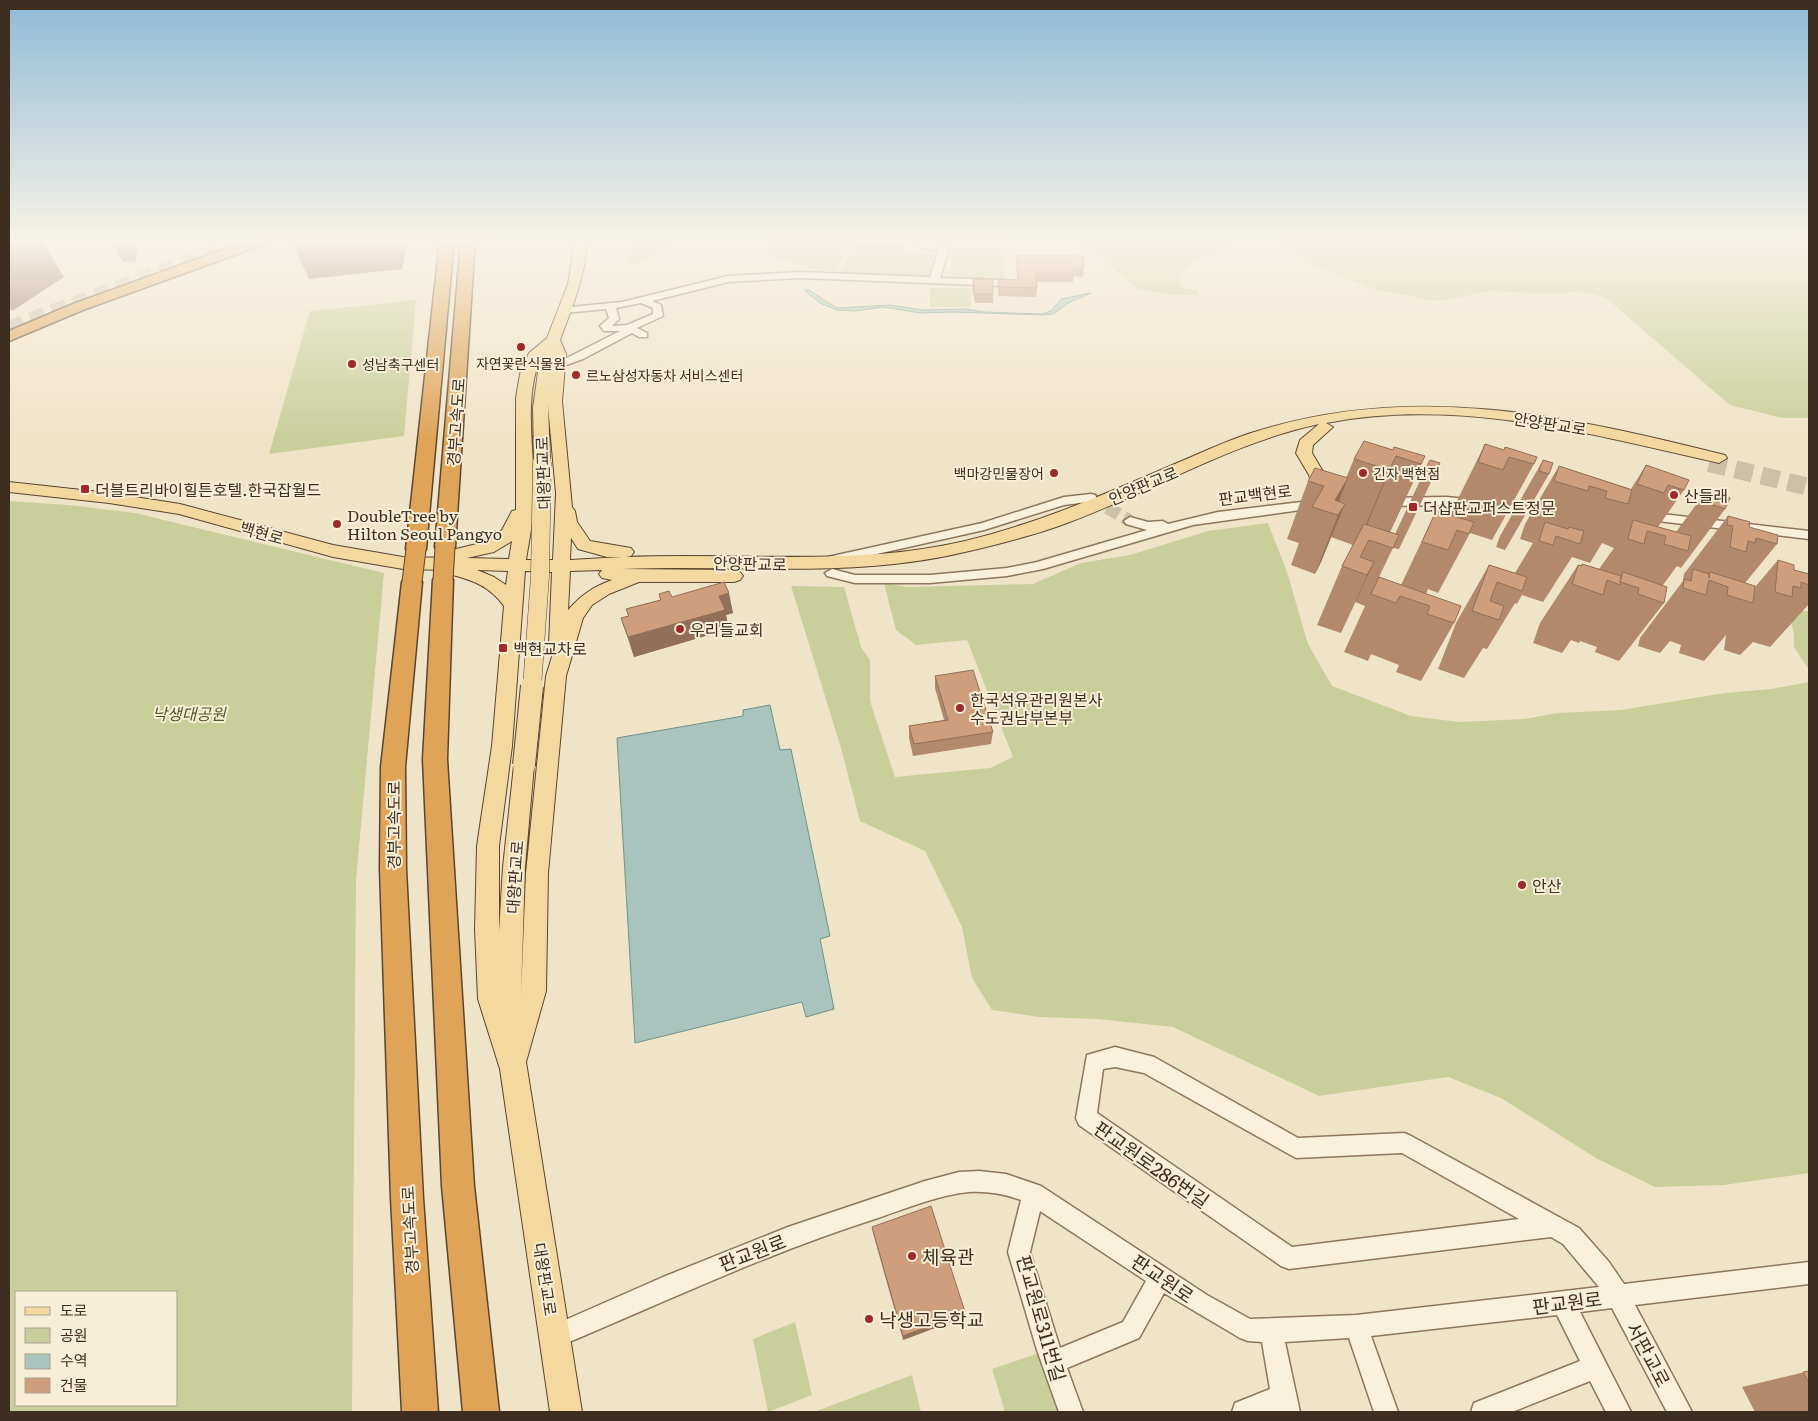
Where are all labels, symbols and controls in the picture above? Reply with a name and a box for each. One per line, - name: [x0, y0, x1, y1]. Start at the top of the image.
- marker: 자연꽃란식물원: [515, 341, 527, 353]
- place label: 자연꽃란식물원: [476, 353, 566, 373]
- place label: 성남축구센터: [362, 354, 439, 374]
- marker: 성남축구센터: [346, 358, 358, 370]
- place label: 르노삼성자동차 서비스센터: [586, 365, 743, 385]
- marker: 르노삼성자동차 서비스센터: [570, 369, 582, 381]
- street label: 경부고속도로: [440, 377, 470, 467]
- street label: 안양판교로: [1512, 405, 1588, 441]
- street label: 대왕판교로: [529, 436, 555, 510]
- street label: 안양판교로: [1104, 459, 1182, 510]
- place label: 백마강민물장어: [954, 463, 1044, 483]
- place label: 긴자 백현점: [1373, 463, 1440, 483]
- marker: 백마강민물장어: [1048, 467, 1060, 479]
- marker: 긴자 백현점: [1357, 467, 1369, 479]
- place label: 더블트리바이힐튼호텔.한국잡월드: [95, 477, 321, 501]
- street label: 판교백현로: [1217, 478, 1293, 510]
- marker: 더블트리바이힐튼호텔.한국잡월드: [79, 483, 91, 495]
- place label: 산들래: [1684, 483, 1728, 507]
- marker: 산들래: [1668, 489, 1680, 501]
- place label: 더샵판교퍼스트정문: [1423, 495, 1556, 519]
- marker: 더샵판교퍼스트정문: [1407, 501, 1419, 513]
- place label: DoubleTree by Hilton Seoul Pangyo: [347, 503, 502, 545]
- street label: 백현로: [237, 514, 287, 550]
- marker: DoubleTree by Hilton Seoul Pangyo: [331, 518, 343, 530]
- street label: 안양판교로: [713, 550, 787, 576]
- place label: 우리들교회: [690, 617, 764, 641]
- marker: 우리들교회: [674, 623, 686, 635]
- place label: 백현교차로: [513, 636, 587, 660]
- marker: 백현교차로: [497, 642, 509, 654]
- place label: 한국석유관리원본사 수도권남부본부: [970, 687, 1103, 729]
- park label: 낙생대공원: [152, 701, 227, 725]
- marker: 한국석유관리원본사 수도권남부본부: [954, 702, 966, 714]
- street label: 경부고속도로: [381, 781, 405, 869]
- street label: 대왕판교로: [499, 839, 529, 915]
- place label: 안산: [1532, 873, 1562, 897]
- marker: 안산: [1516, 879, 1528, 891]
- street label: 판교원로286번길: [1089, 1114, 1215, 1214]
- street label: 경부고속도로: [395, 1185, 423, 1275]
- street label: 판교원로: [714, 1226, 790, 1278]
- street label: 대왕판교로: [528, 1241, 564, 1317]
- place label: 체육관: [922, 1242, 974, 1270]
- street label: 판교원로: [1126, 1247, 1200, 1309]
- marker: 체육관: [906, 1250, 918, 1262]
- street label: 판교원로311번길: [1011, 1251, 1073, 1385]
- street label: 판교원로: [1531, 1284, 1603, 1320]
- legend: [15, 1291, 178, 1406]
- text: 도로: [60, 1298, 88, 1321]
- place label: 낙생고등학교: [879, 1305, 984, 1333]
- marker: 낙생고등학교: [863, 1313, 875, 1325]
- street label: 서판교로: [1620, 1317, 1678, 1391]
- text: 공원: [60, 1323, 88, 1346]
- text: 수역: [60, 1348, 88, 1371]
- text: 건물: [60, 1373, 88, 1396]

